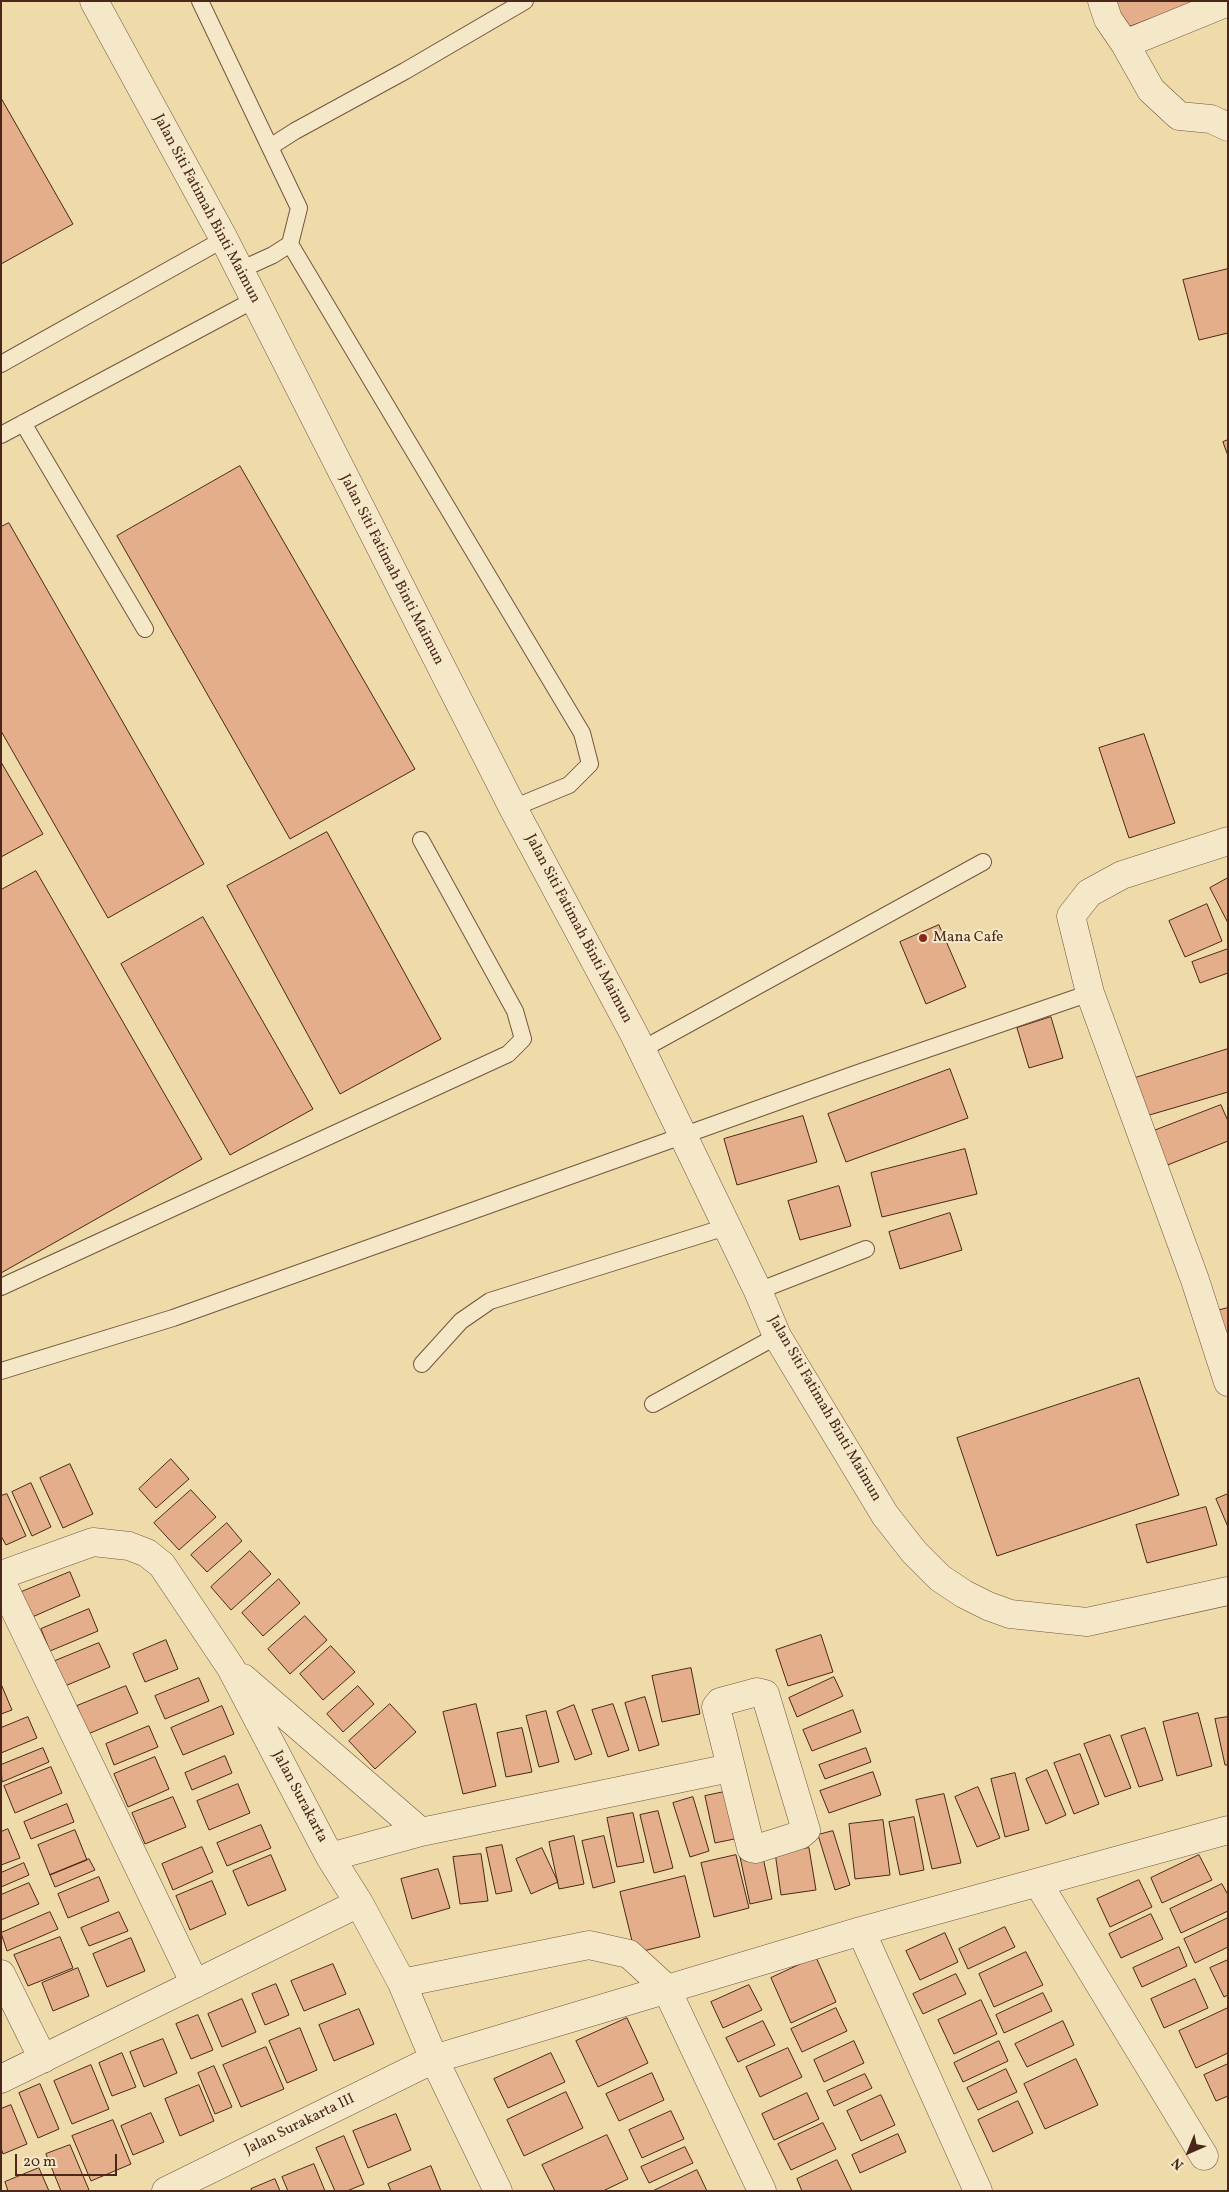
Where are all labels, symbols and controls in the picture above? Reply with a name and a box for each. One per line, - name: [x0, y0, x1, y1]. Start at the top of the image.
- street label: Jalan Siti Fatimah Binti Maimun: [148, 111, 264, 307]
- street label: Jalan Siti Fatimah Binti Maimun: [335, 472, 447, 668]
- street label: Jalan Siti Fatimah Binti Maimun: [520, 831, 636, 1027]
- place label: Mana Cafe: [933, 929, 1003, 947]
- marker: Mana Cafe: [917, 932, 929, 944]
- street label: Jalan Siti Fatimah Binti Maimun: [763, 1313, 885, 1505]
- street label: Jalan Surakarta: [267, 1748, 331, 1846]
- street label: Jalan Surakarta III: [242, 2091, 358, 2159]
- north arrow: [1164, 2127, 1214, 2177]
- scale bar: [18, 2144, 120, 2176]
- text: 20 m: [23, 2152, 56, 2173]
- text: N: [1168, 2153, 1188, 2174]

